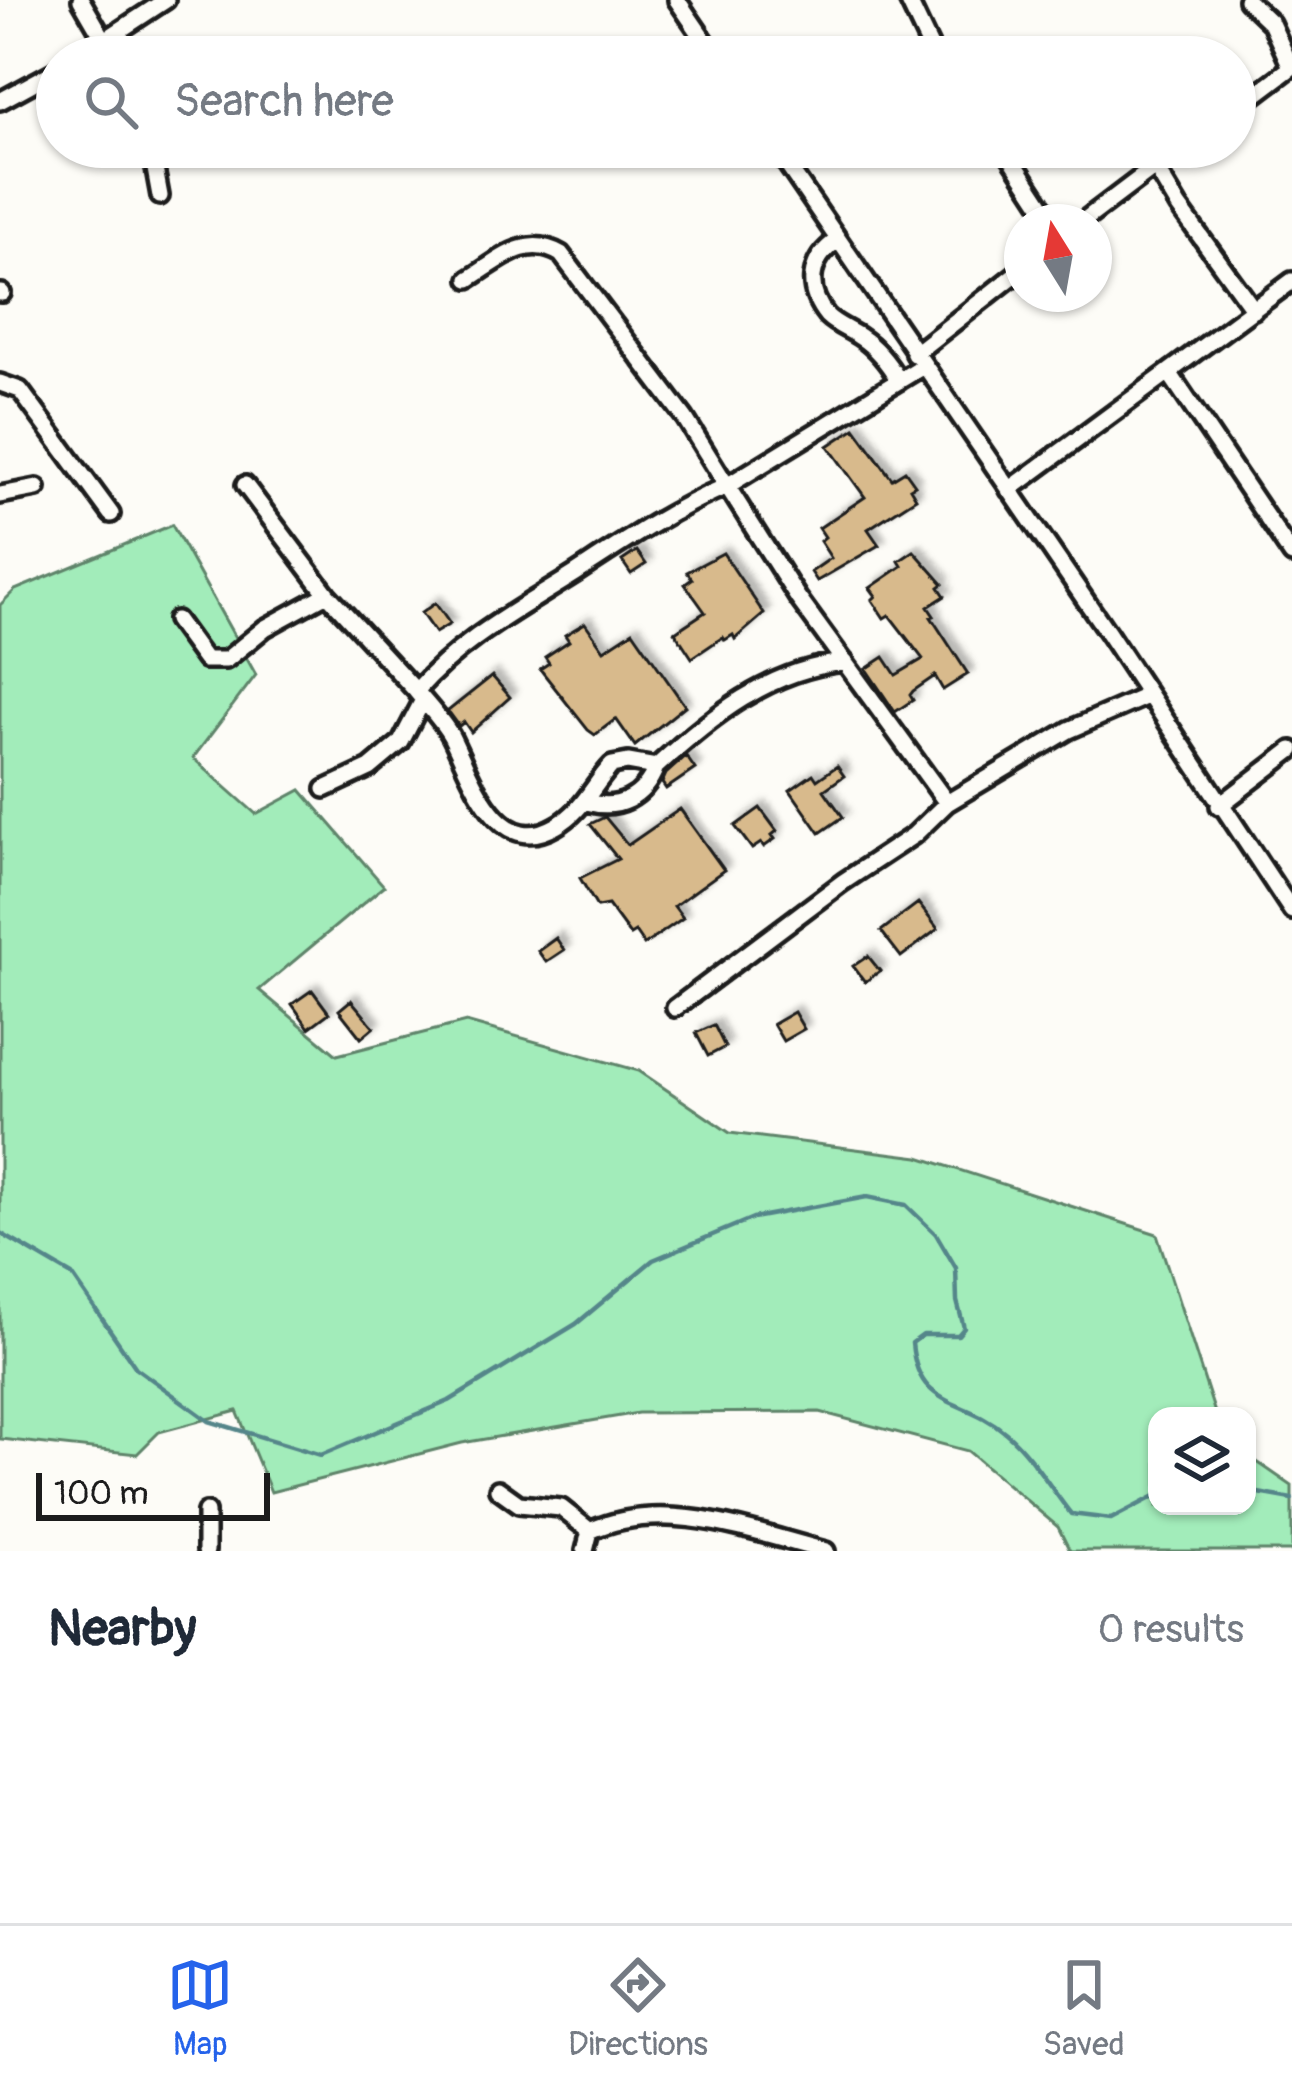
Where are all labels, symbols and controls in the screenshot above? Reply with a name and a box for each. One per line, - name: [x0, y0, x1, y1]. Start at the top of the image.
- search box: [36, 36, 1256, 168]
- icon: search: [78, 69, 144, 135]
- text: Search here: [174, 74, 394, 130]
- north arrow: [1004, 204, 1112, 312]
- map controls: [1148, 1407, 1256, 1515]
- button: layers: [1148, 1407, 1256, 1515]
- scale bar: [36, 1467, 270, 1520]
- text: 100 m: [54, 1473, 148, 1514]
- text: Nearby: [48, 1597, 196, 1661]
- text: 0 results: [1098, 1605, 1244, 1654]
- tab: Map: [167, 1952, 233, 2065]
- tab: Directions: [568, 1952, 708, 2065]
- tab: Saved: [1043, 1952, 1125, 2065]

